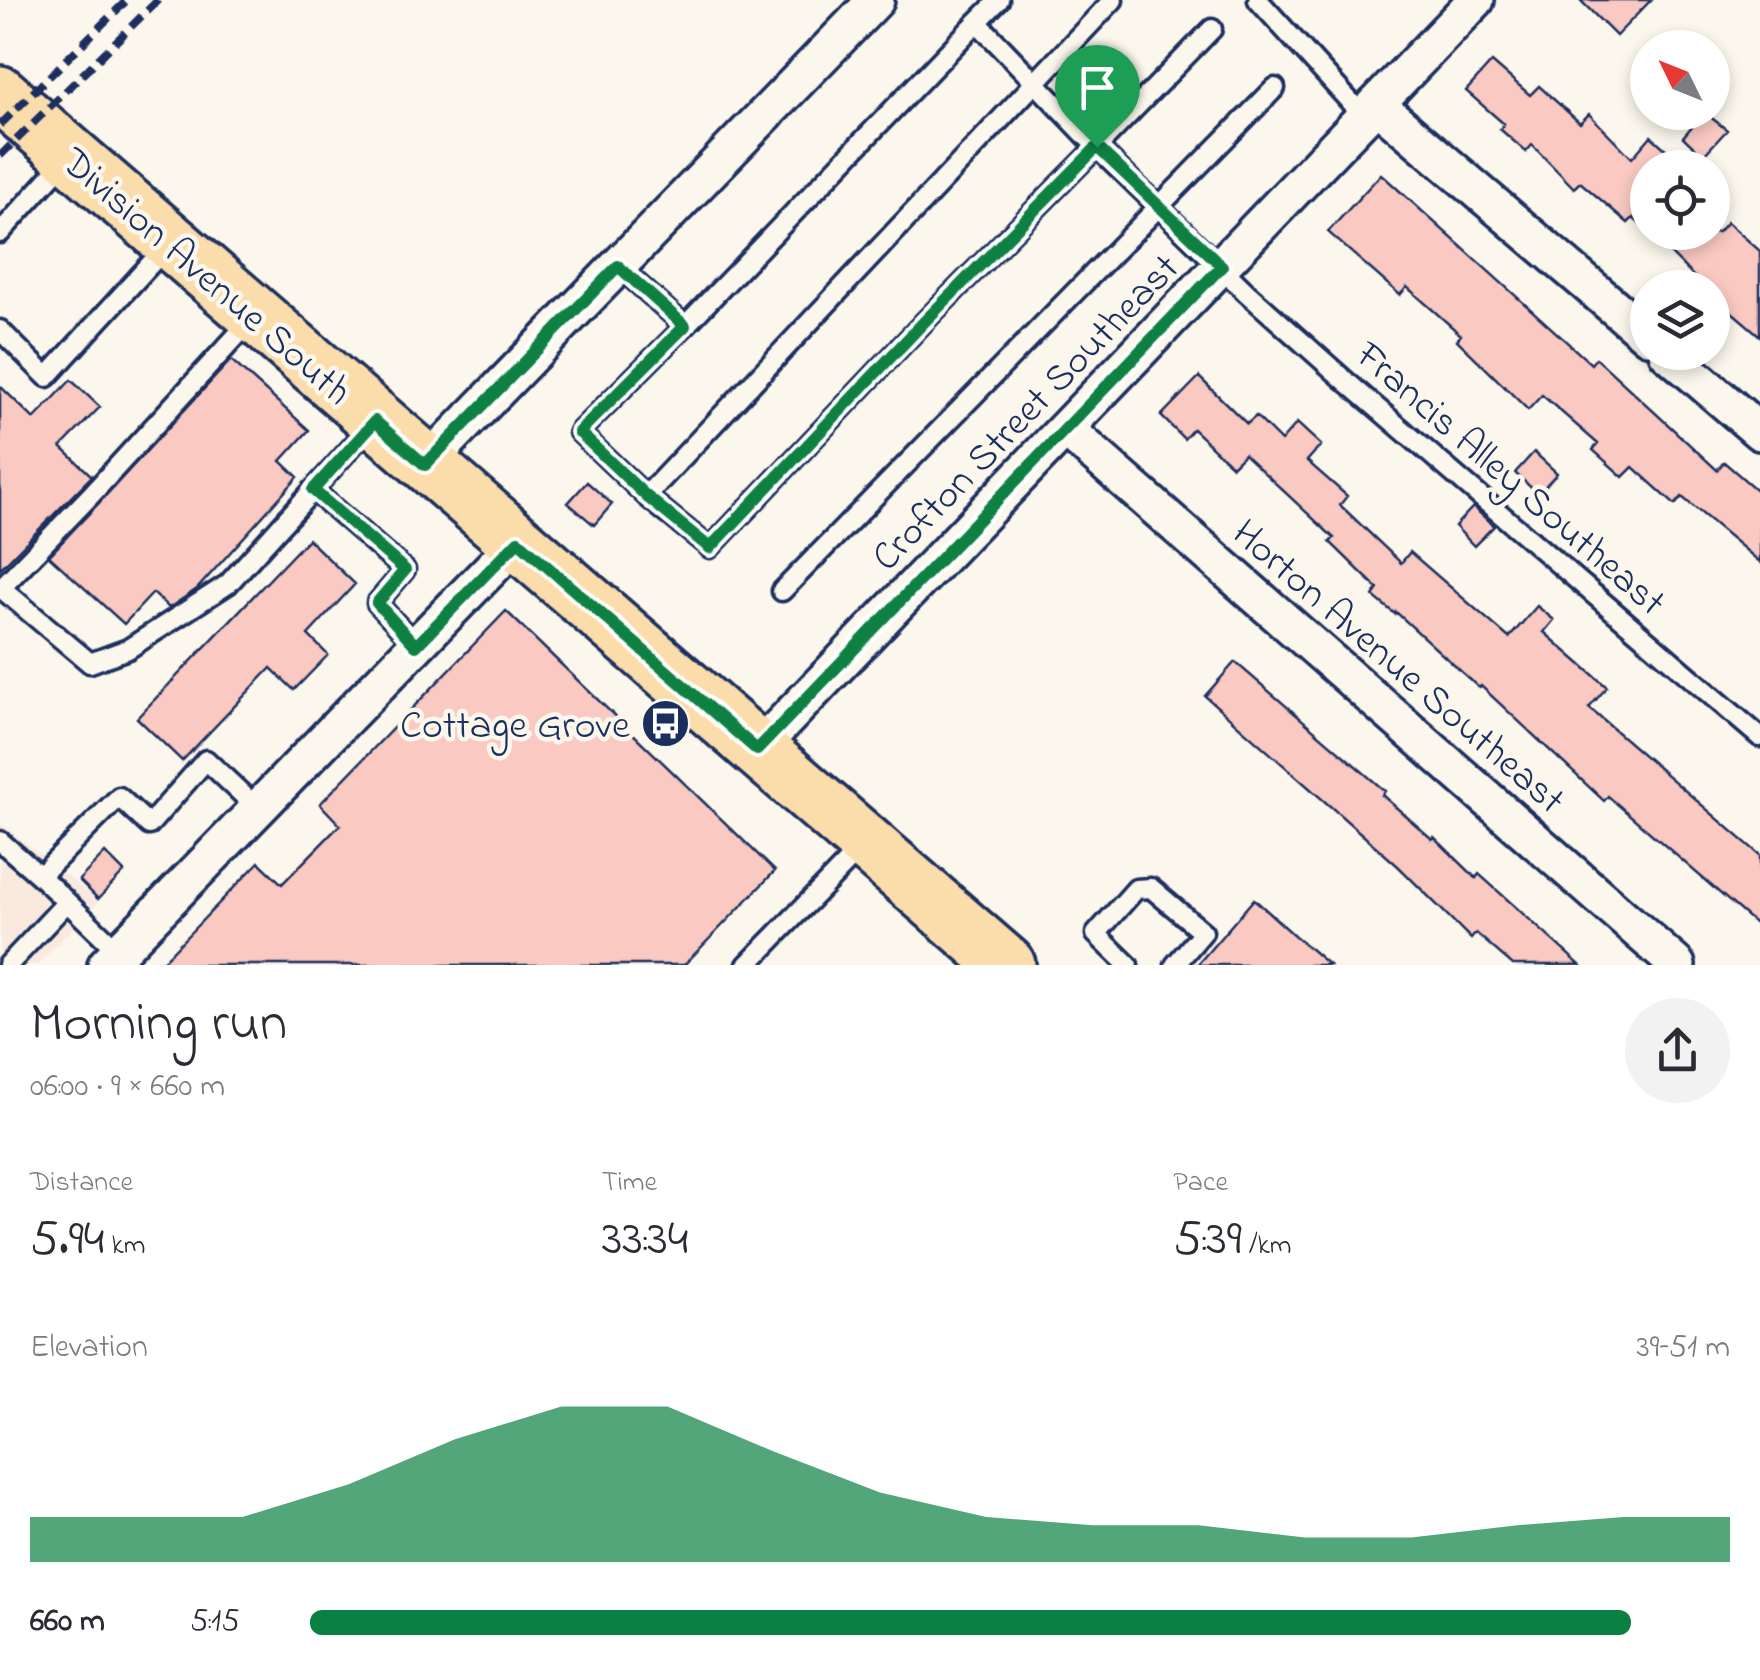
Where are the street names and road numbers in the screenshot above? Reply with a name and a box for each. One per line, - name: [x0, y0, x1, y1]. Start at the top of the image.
- street label: Division Avenue South: [46, 135, 363, 422]
- street label: Crofton Street Southeast: [859, 242, 1195, 586]
- street label: Francis Alley Southeast: [1340, 328, 1677, 632]
- street label: Horton Avenue Southeast: [1217, 507, 1577, 830]

